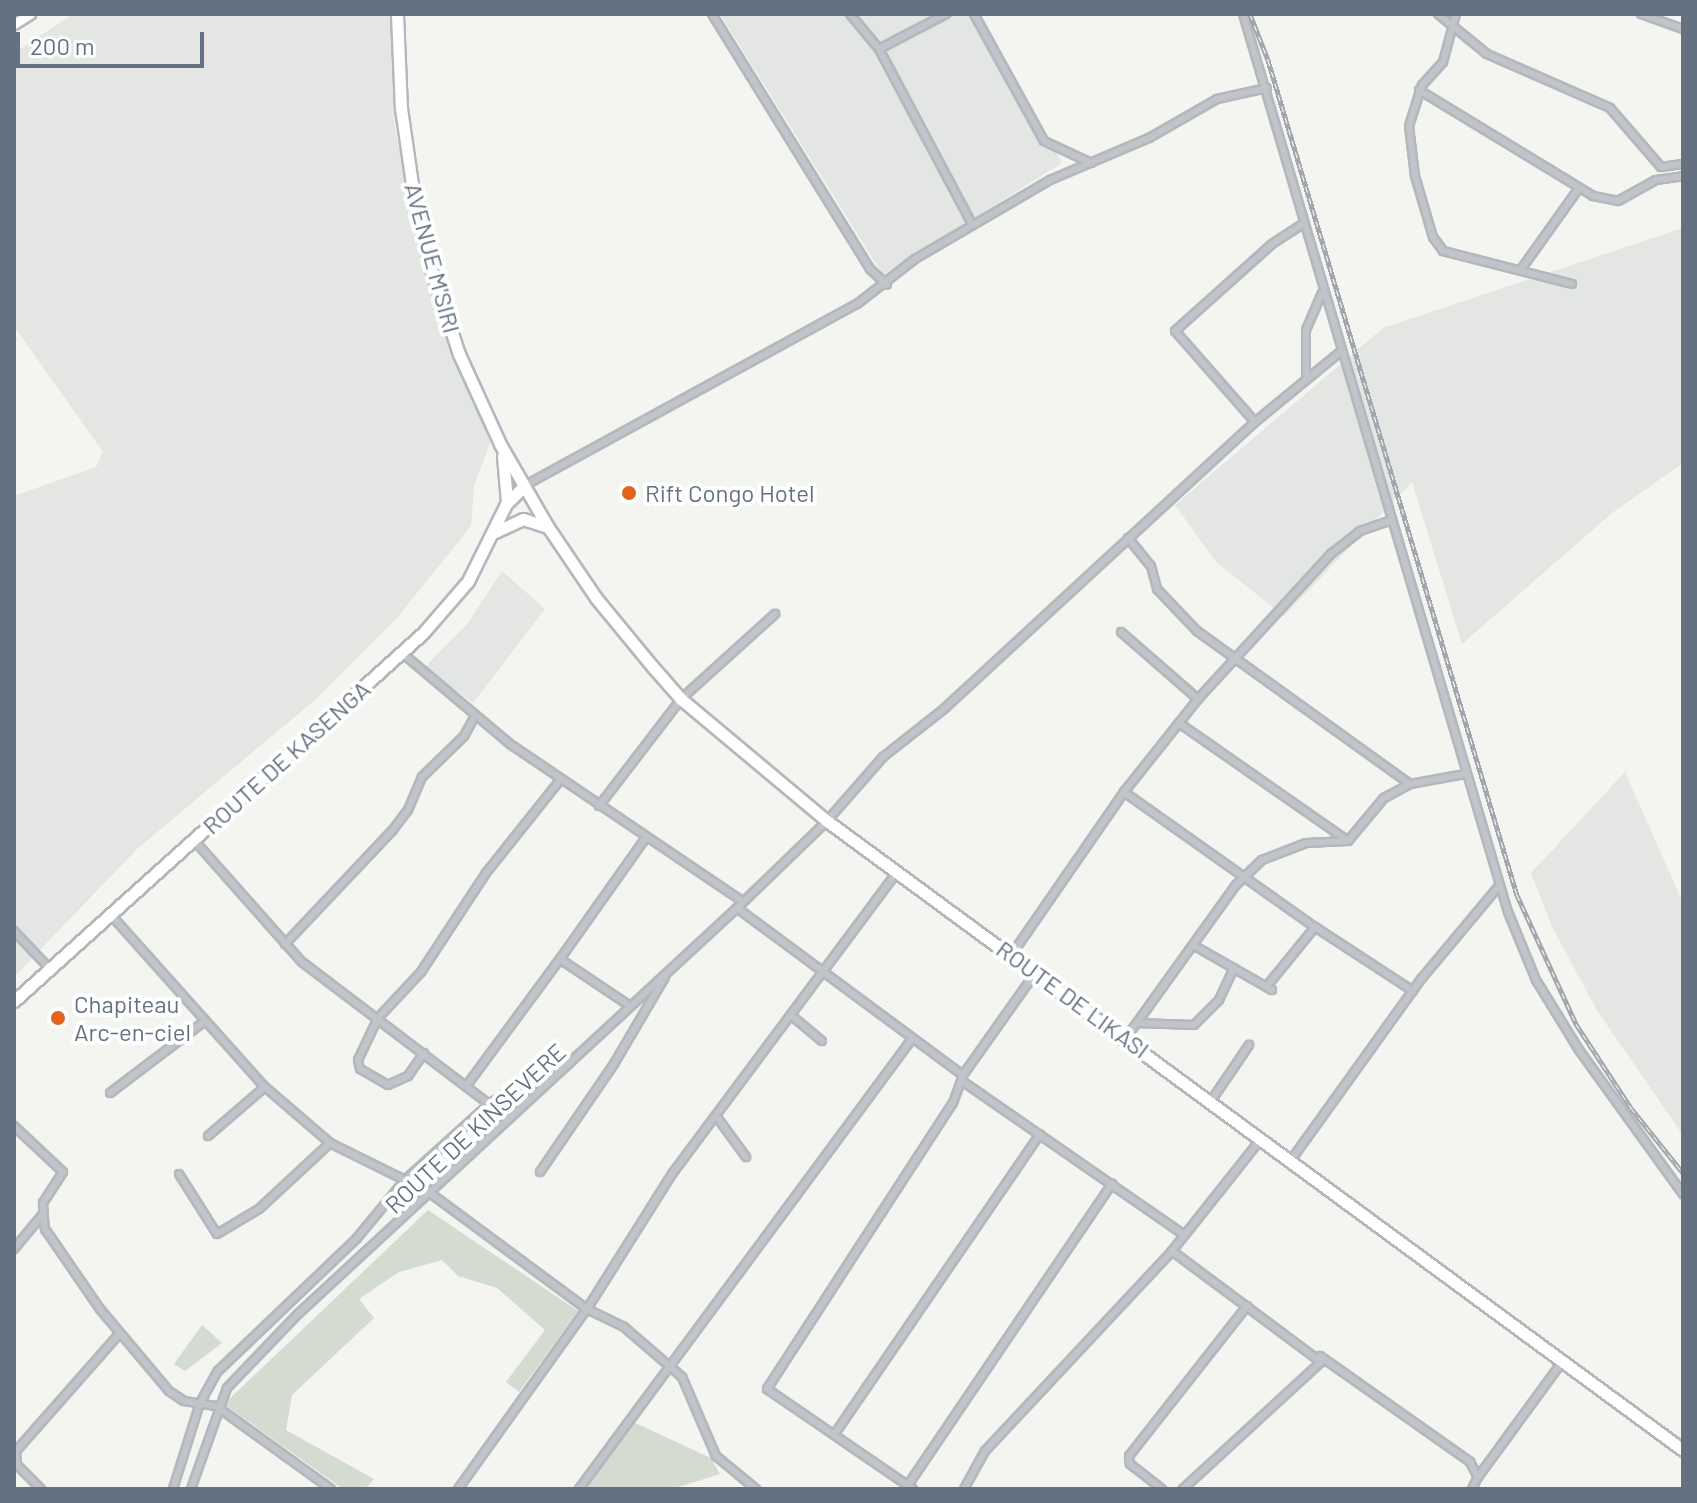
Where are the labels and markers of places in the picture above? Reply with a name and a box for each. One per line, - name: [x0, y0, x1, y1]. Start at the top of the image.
- place label: Rift Congo Hotel: [645, 479, 814, 507]
- marker: Rift Congo Hotel: [620, 484, 638, 502]
- place label: Chapiteau Arc-en-ciel: [74, 990, 191, 1046]
- marker: Chapiteau Arc-en-ciel: [49, 1009, 67, 1027]

